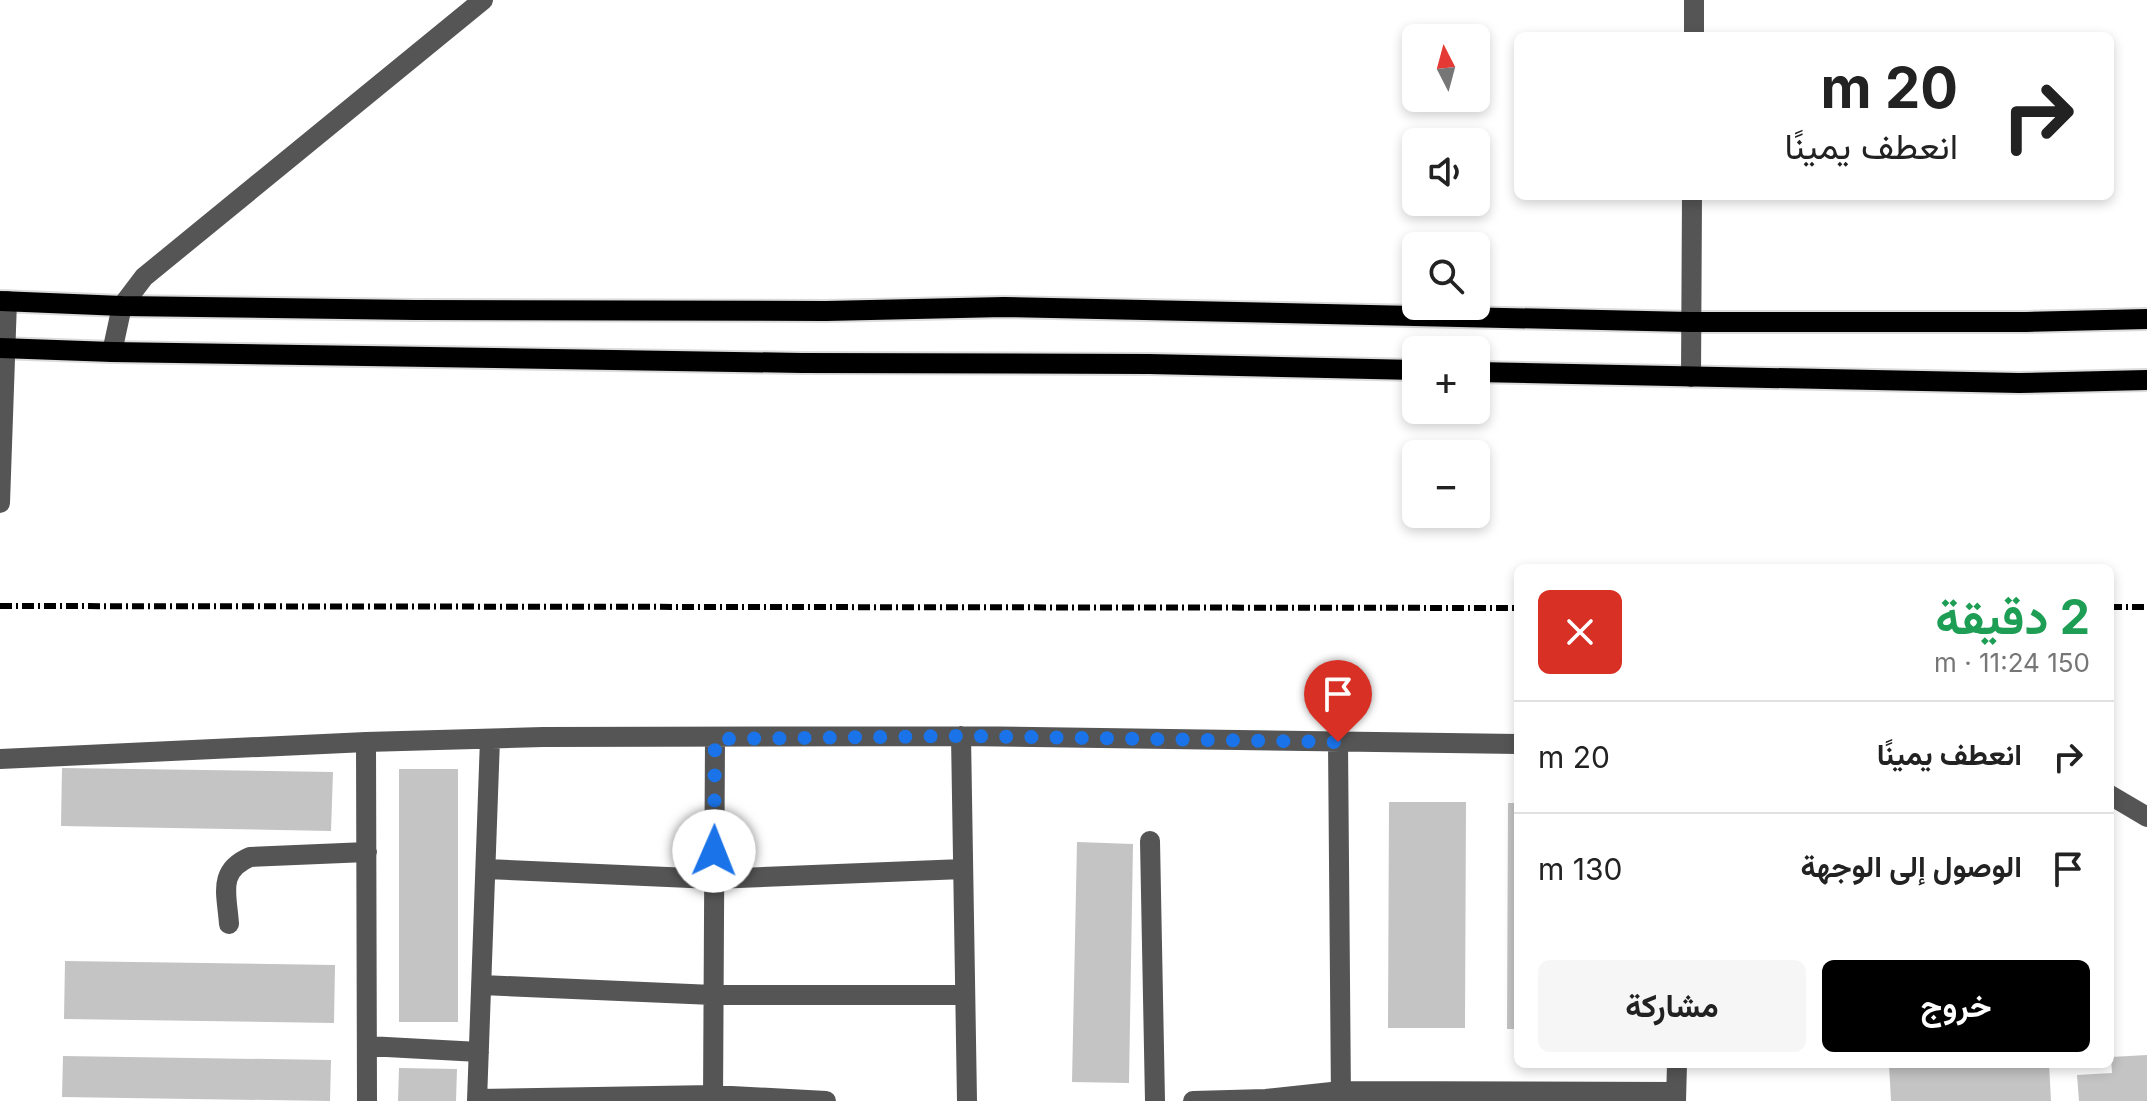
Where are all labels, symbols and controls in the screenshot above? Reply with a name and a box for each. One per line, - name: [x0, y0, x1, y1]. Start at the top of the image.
- north arrow: [1402, 24, 1490, 112]
- map controls: [1402, 24, 1490, 528]
- text: 20 m: [1821, 54, 1958, 122]
- icon: right: [1986, 64, 2090, 168]
- text: انعطف يمينًا: [1784, 124, 1958, 168]
- button: sound: [1402, 128, 1490, 216]
- button: search: [1402, 232, 1490, 320]
- button: +: [1402, 336, 1490, 424]
- button: −: [1402, 440, 1490, 528]
- text: 2 دقيقة: [1935, 587, 2090, 646]
- button: close: [1538, 590, 1622, 674]
- text: 150 m · 11:24: [1934, 647, 2090, 678]
- pin: [1304, 660, 1372, 742]
- icon: arrive: [1316, 672, 1360, 716]
- icon: right: [2046, 735, 2090, 779]
- text: انعطف يمينًا: [1877, 736, 2022, 772]
- text: 20 m: [1538, 739, 1610, 775]
- position arrow: [672, 809, 756, 893]
- icon: arrive: [2046, 847, 2090, 891]
- text: الوصول إلى الوجهة: [1800, 848, 2022, 884]
- text: 130 m: [1538, 851, 1622, 887]
- button: مشاركة: [1538, 960, 1806, 1052]
- button: خروج: [1822, 960, 2090, 1052]

